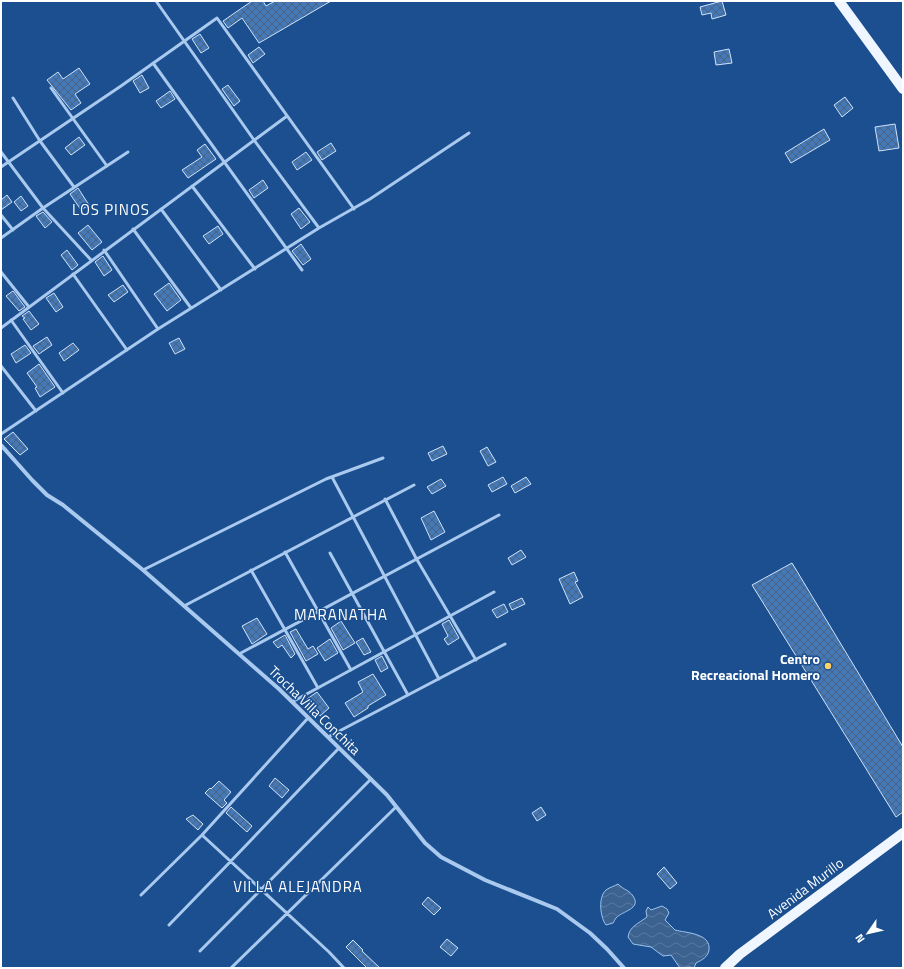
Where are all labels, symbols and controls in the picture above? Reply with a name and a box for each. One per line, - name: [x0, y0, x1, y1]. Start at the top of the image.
- district label: LOS PINOS: [72, 198, 150, 221]
- district label: MARANATHA: [294, 603, 388, 626]
- place label: Centro Recreacional Homero: [691, 648, 820, 685]
- street label: Trocha Villa Conchita: [264, 661, 366, 759]
- marker: Centro Recreacional Homero: [823, 661, 833, 671]
- street label: Avenida Murillo: [762, 852, 848, 924]
- district label: VILLA ALEJANDRA: [233, 875, 363, 898]
- north arrow: [848, 913, 888, 953]
- text: N: [851, 931, 868, 946]

